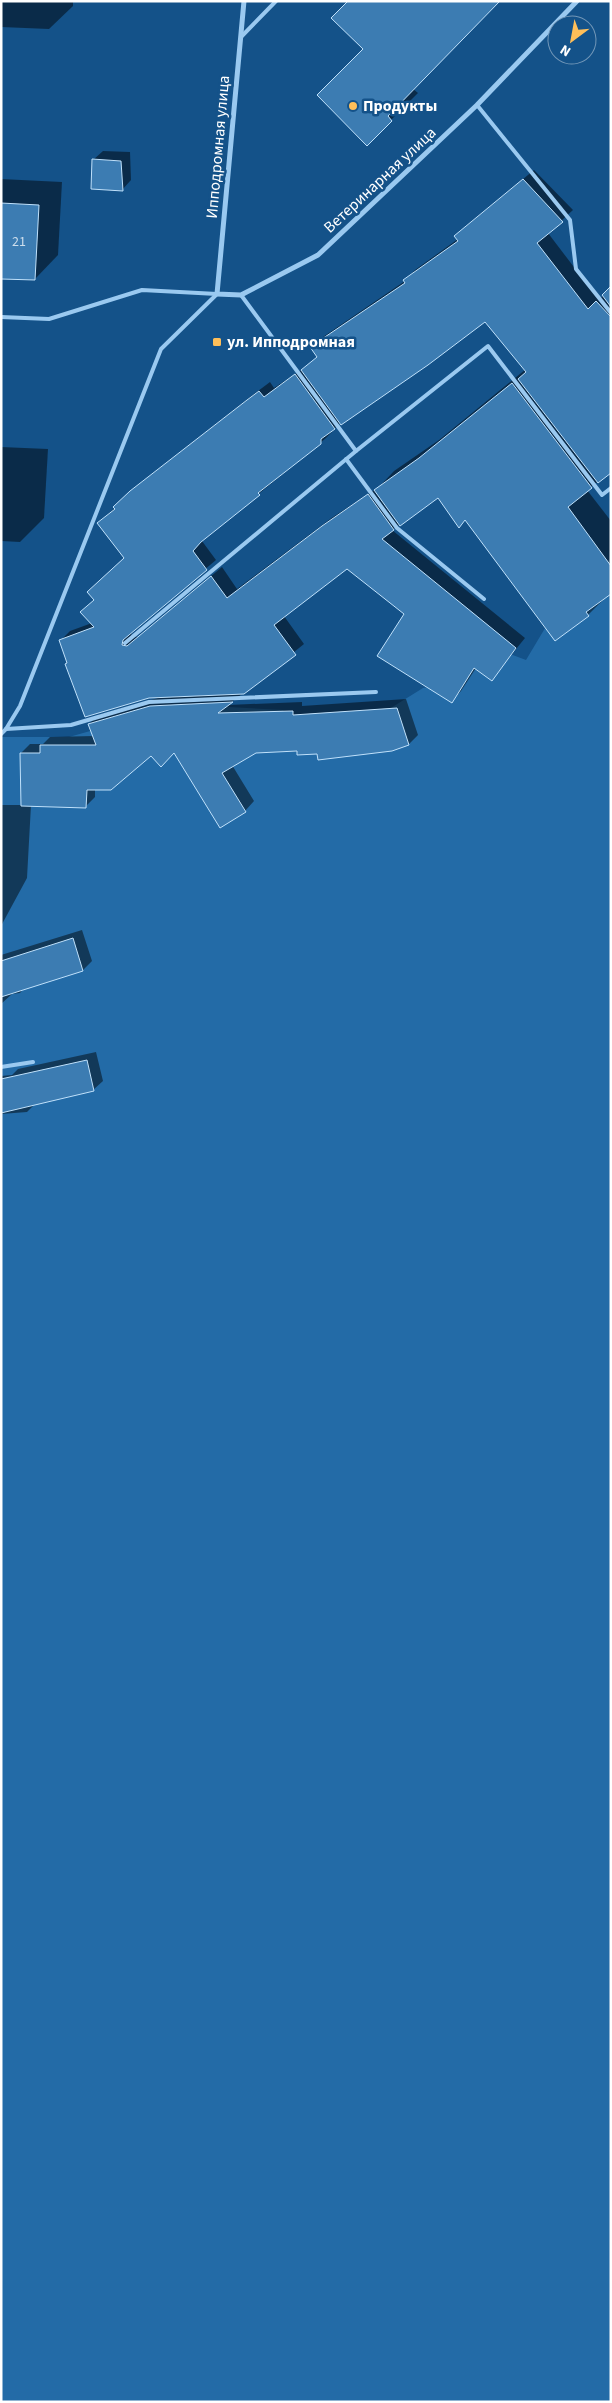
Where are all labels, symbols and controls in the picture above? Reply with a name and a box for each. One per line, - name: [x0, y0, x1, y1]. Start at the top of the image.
- north arrow: [547, 15, 597, 65]
- text: N: [556, 39, 575, 61]
- street label: Ипподромная улица: [201, 74, 235, 220]
- place label: Продукты: [363, 95, 437, 117]
- marker: Продукты: [347, 100, 359, 112]
- street label: Ветеринарная улица: [319, 122, 441, 238]
- house number: 21: [12, 232, 26, 252]
- place label: ул. Ипподромная: [227, 331, 355, 353]
- marker: ул. Ипподромная: [211, 336, 223, 348]

